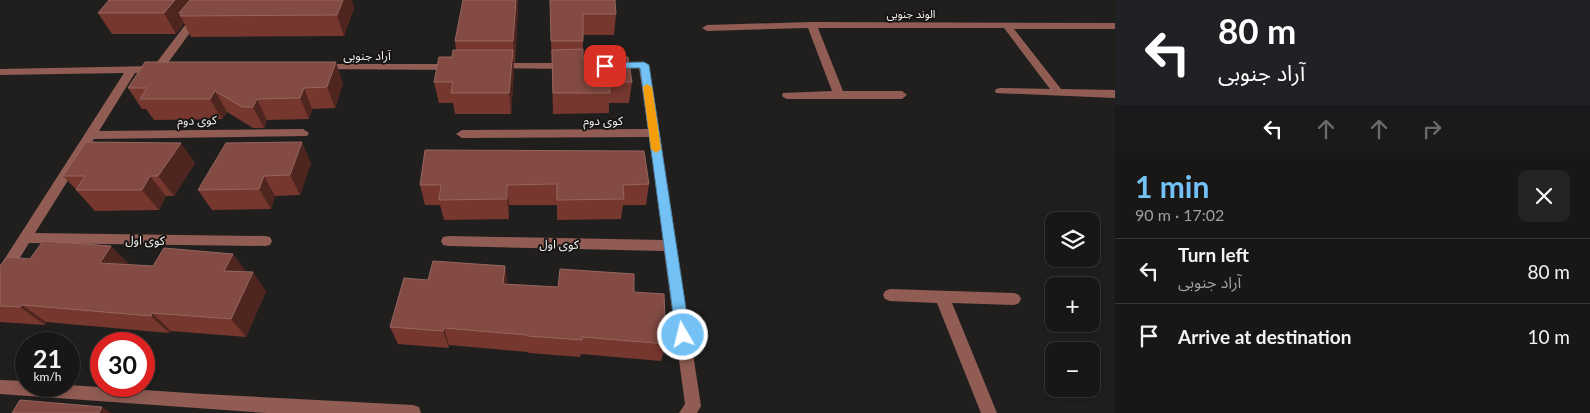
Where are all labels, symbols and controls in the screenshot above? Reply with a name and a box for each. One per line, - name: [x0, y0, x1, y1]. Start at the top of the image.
- street label: الوند جنوبی: [887, 7, 935, 21]
- text: 80 m: [1218, 9, 1296, 51]
- icon: left: [1135, 20, 1200, 85]
- pin: [584, 45, 626, 87]
- street label: آراد جنوبی: [343, 48, 391, 63]
- icon: arrive: [591, 52, 619, 80]
- text: آراد جنوبی: [1218, 59, 1305, 86]
- street label: کوی دوم: [177, 112, 218, 130]
- street label: کوی دوم: [583, 113, 624, 130]
- icon: left: [1259, 115, 1287, 143]
- icon: ahead: [1312, 115, 1340, 143]
- icon: ahead: [1365, 115, 1393, 143]
- icon: right: [1418, 115, 1446, 143]
- text: 1 min: [1135, 168, 1209, 204]
- button: close: [1518, 170, 1570, 222]
- text: 90 m · 17:02: [1135, 205, 1224, 224]
- map controls: [1045, 212, 1100, 397]
- button: layers: [1045, 212, 1100, 267]
- street label: کوی اول: [125, 232, 166, 248]
- street label: کوی اول: [539, 236, 580, 252]
- text: Turn left: [1178, 243, 1249, 266]
- icon: left: [1135, 257, 1163, 285]
- text: 80 m: [1527, 260, 1570, 283]
- text: آراد جنوبی: [1178, 272, 1241, 291]
- button: +: [1045, 277, 1100, 332]
- position arrow: [656, 308, 708, 360]
- icon: arrive: [1135, 322, 1163, 350]
- text: Arrive at destination: [1178, 325, 1351, 348]
- text: 10 m: [1527, 325, 1570, 348]
- speed limit sign: 30: [90, 332, 155, 397]
- button: −: [1045, 342, 1100, 397]
- text: 21: [33, 343, 62, 373]
- text: km/h: [33, 369, 62, 384]

